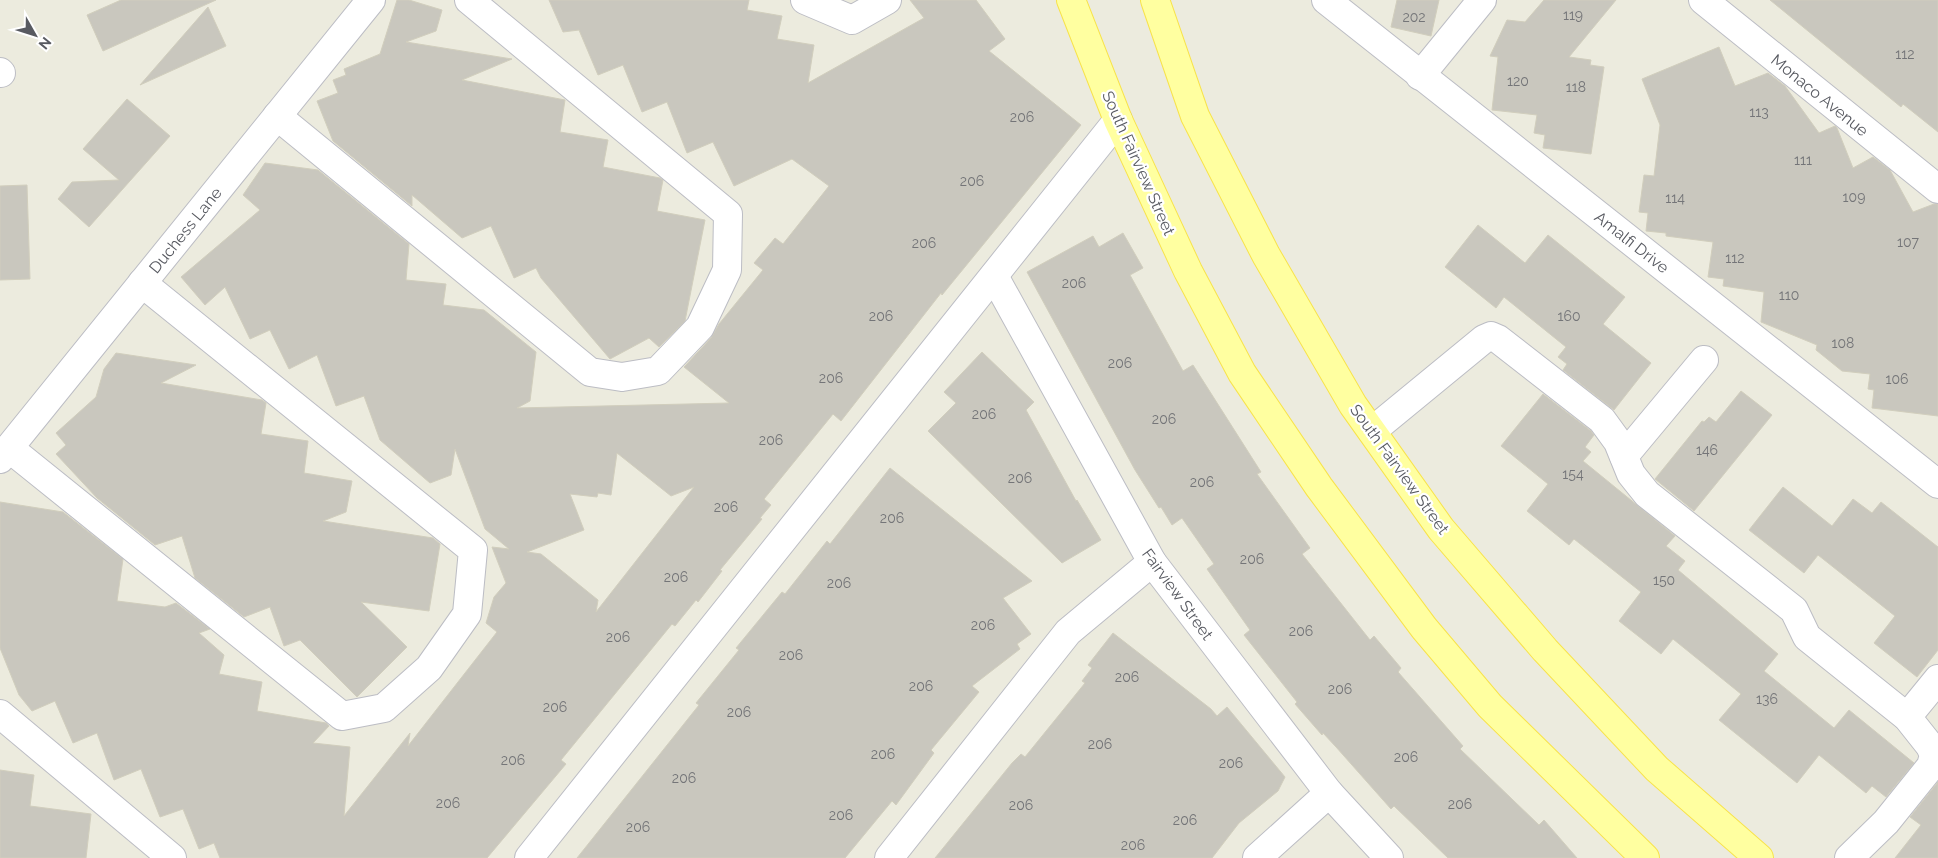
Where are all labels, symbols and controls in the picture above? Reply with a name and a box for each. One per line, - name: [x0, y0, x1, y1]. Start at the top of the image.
- house number: 119: [1563, 7, 1583, 23]
- house number: 202: [1402, 9, 1426, 25]
- north arrow: [10, 10, 60, 60]
- text: N: [36, 34, 55, 52]
- house number: 112: [1895, 46, 1915, 62]
- street label: Monaco Avenue: [1767, 50, 1872, 140]
- house number: 120: [1507, 73, 1529, 89]
- house number: 118: [1566, 79, 1586, 95]
- street label: South Fairview Street: [1098, 88, 1179, 239]
- house number: 113: [1749, 104, 1769, 120]
- house number: 206: [1010, 109, 1034, 125]
- house number: 111: [1794, 152, 1812, 168]
- house number: 206: [960, 173, 984, 189]
- street label: Duchess Lane: [145, 184, 226, 277]
- house number: 109: [1843, 189, 1865, 205]
- house number: 114: [1665, 190, 1685, 206]
- street label: Amalfi Drive: [1591, 208, 1673, 277]
- house number: 107: [1897, 234, 1919, 250]
- house number: 206: [912, 235, 936, 251]
- house number: 112: [1725, 250, 1745, 266]
- house number: 206: [1062, 275, 1086, 291]
- house number: 110: [1779, 287, 1799, 303]
- house number: 206: [869, 308, 893, 324]
- house number: 160: [1557, 308, 1581, 324]
- house number: 108: [1832, 335, 1854, 351]
- house number: 206: [1108, 355, 1132, 371]
- house number: 206: [819, 370, 843, 386]
- house number: 106: [1885, 371, 1909, 387]
- street label: South Fairview Street: [1346, 401, 1453, 538]
- house number: 206: [972, 406, 996, 422]
- house number: 206: [1152, 411, 1176, 427]
- house number: 206: [759, 432, 783, 448]
- house number: 146: [1696, 442, 1718, 458]
- house number: 154: [1562, 466, 1584, 482]
- house number: 206: [1008, 470, 1032, 486]
- house number: 206: [1190, 474, 1214, 490]
- house number: 206: [714, 499, 738, 515]
- house number: 206: [880, 510, 904, 526]
- street label: Fairview Street: [1138, 545, 1218, 644]
- house number: 206: [1240, 551, 1264, 567]
- house number: 206: [664, 569, 688, 585]
- house number: 150: [1653, 572, 1675, 588]
- house number: 206: [827, 575, 851, 591]
- house number: 206: [971, 617, 995, 633]
- house number: 206: [1289, 623, 1313, 639]
- house number: 206: [606, 629, 630, 645]
- house number: 206: [779, 647, 803, 663]
- house number: 206: [1115, 669, 1139, 685]
- house number: 206: [909, 678, 933, 694]
- house number: 206: [1328, 681, 1352, 697]
- house number: 136: [1756, 691, 1778, 707]
- house number: 206: [543, 699, 567, 715]
- house number: 206: [727, 704, 751, 720]
- house number: 206: [1088, 736, 1112, 752]
- house number: 206: [871, 746, 895, 762]
- house number: 206: [1394, 749, 1418, 765]
- house number: 206: [501, 752, 525, 768]
- house number: 206: [1219, 755, 1243, 771]
- house number: 206: [672, 770, 696, 786]
- house number: 206: [436, 795, 460, 811]
- house number: 206: [1448, 796, 1472, 812]
- house number: 206: [1009, 797, 1033, 813]
- house number: 206: [829, 807, 853, 823]
- house number: 206: [1173, 812, 1197, 828]
- house number: 206: [626, 819, 650, 835]
- house number: 206: [1121, 837, 1145, 853]

